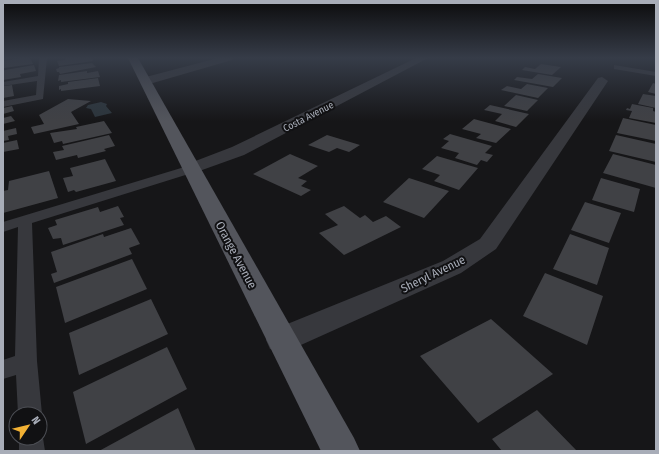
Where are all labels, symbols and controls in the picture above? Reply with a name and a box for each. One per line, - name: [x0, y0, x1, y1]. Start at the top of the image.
- street label: Costa Avenue: [281, 99, 336, 135]
- street label: Orange Avenue: [212, 219, 260, 291]
- street label: Sheryl Avenue: [399, 252, 467, 296]
- north arrow: [8, 406, 48, 446]
- text: N: [29, 414, 43, 427]

